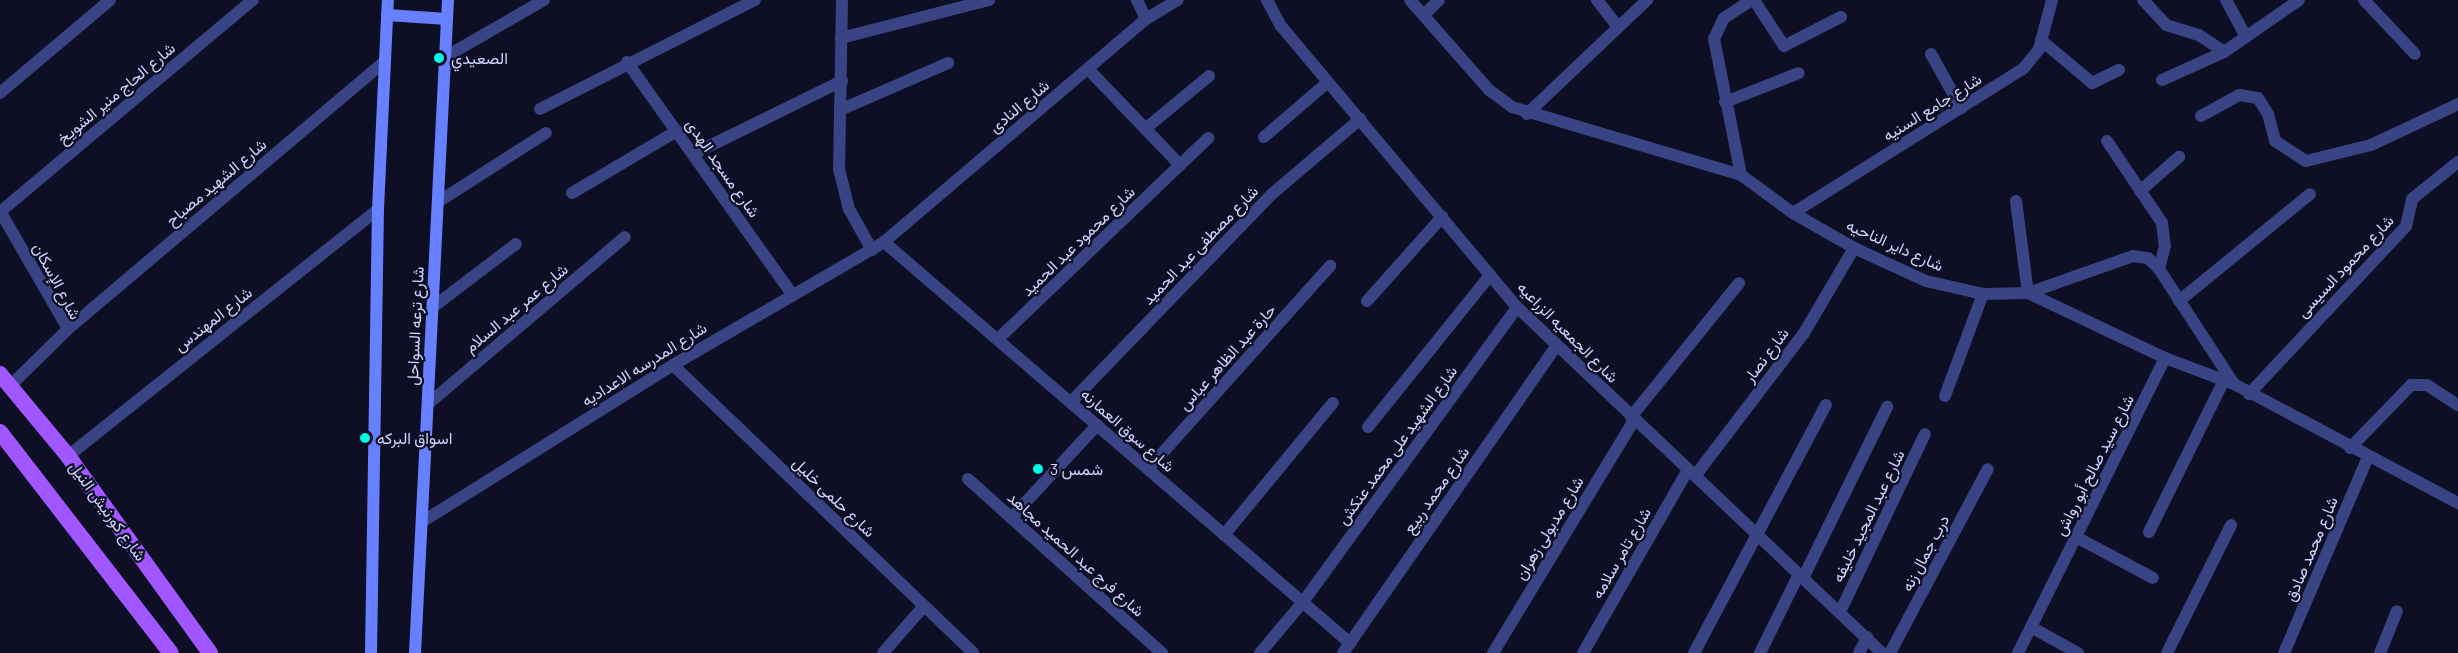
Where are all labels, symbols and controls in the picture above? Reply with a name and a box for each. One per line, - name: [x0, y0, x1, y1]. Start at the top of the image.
- street label: شارع الحاج منير الشويخ: [53, 38, 179, 148]
- place label: الصعيدي: [451, 48, 508, 68]
- marker: الصعيدي: [432, 51, 446, 65]
- street label: شارع جامع السنيه: [1879, 69, 1985, 145]
- street label: شارع النادى: [985, 75, 1053, 137]
- street label: شارع مسجد الهدى: [682, 115, 764, 221]
- street label: شارع الشهيد مصباح: [162, 134, 270, 230]
- street label: شارع مصطفى عبد الحميد: [1138, 181, 1262, 309]
- street label: شارع محمود عبد الحميد: [1017, 182, 1139, 300]
- street label: شارع محمود السيسى: [2292, 211, 2398, 321]
- street label: شارع داير الناحيه: [1843, 215, 1947, 275]
- street label: شارع الإسكان: [29, 239, 85, 323]
- street label: شارع عمر عبد السلام: [460, 259, 572, 357]
- street label: شارع ترعه السواحل: [402, 266, 428, 386]
- street label: شارع الجمعيه الزراعيه: [1513, 277, 1623, 387]
- street label: شارع المهندس: [170, 283, 256, 355]
- street label: حارة عبد الظاهر عباس: [1174, 300, 1280, 414]
- street label: شارع المدرسه الاعداديه: [578, 318, 710, 410]
- street label: شارع نصار: [1739, 324, 1793, 386]
- street label: شارع الشهيد على محمد عنكش: [1333, 362, 1461, 528]
- street label: شارع سوق العمارنه: [1077, 384, 1179, 476]
- street label: شارع سيد صالح أبو رواش: [2050, 391, 2138, 539]
- place label: اسواق البركه: [377, 428, 452, 448]
- marker: اسواق البركه: [358, 431, 372, 445]
- street label: شارع محمد ربيع: [1399, 443, 1473, 537]
- street label: شارع عبد المجيد خليفه: [1828, 447, 1908, 585]
- street label: شارع حلمى خليل: [789, 453, 879, 541]
- street label: شارع كورنيش النيل: [66, 458, 150, 564]
- place label: شمس 3: [1050, 459, 1103, 479]
- marker: شمس 3: [1031, 462, 1045, 476]
- street label: شارع مدبولى زهران: [1511, 473, 1587, 583]
- street label: شارع فرج عبد الحميد مجاهد: [1004, 487, 1148, 621]
- street label: شارع محمد صادق: [2280, 494, 2342, 604]
- street label: شارع تامر سلامه: [1587, 504, 1655, 602]
- street label: درب جمال زنه: [1897, 511, 1953, 595]

